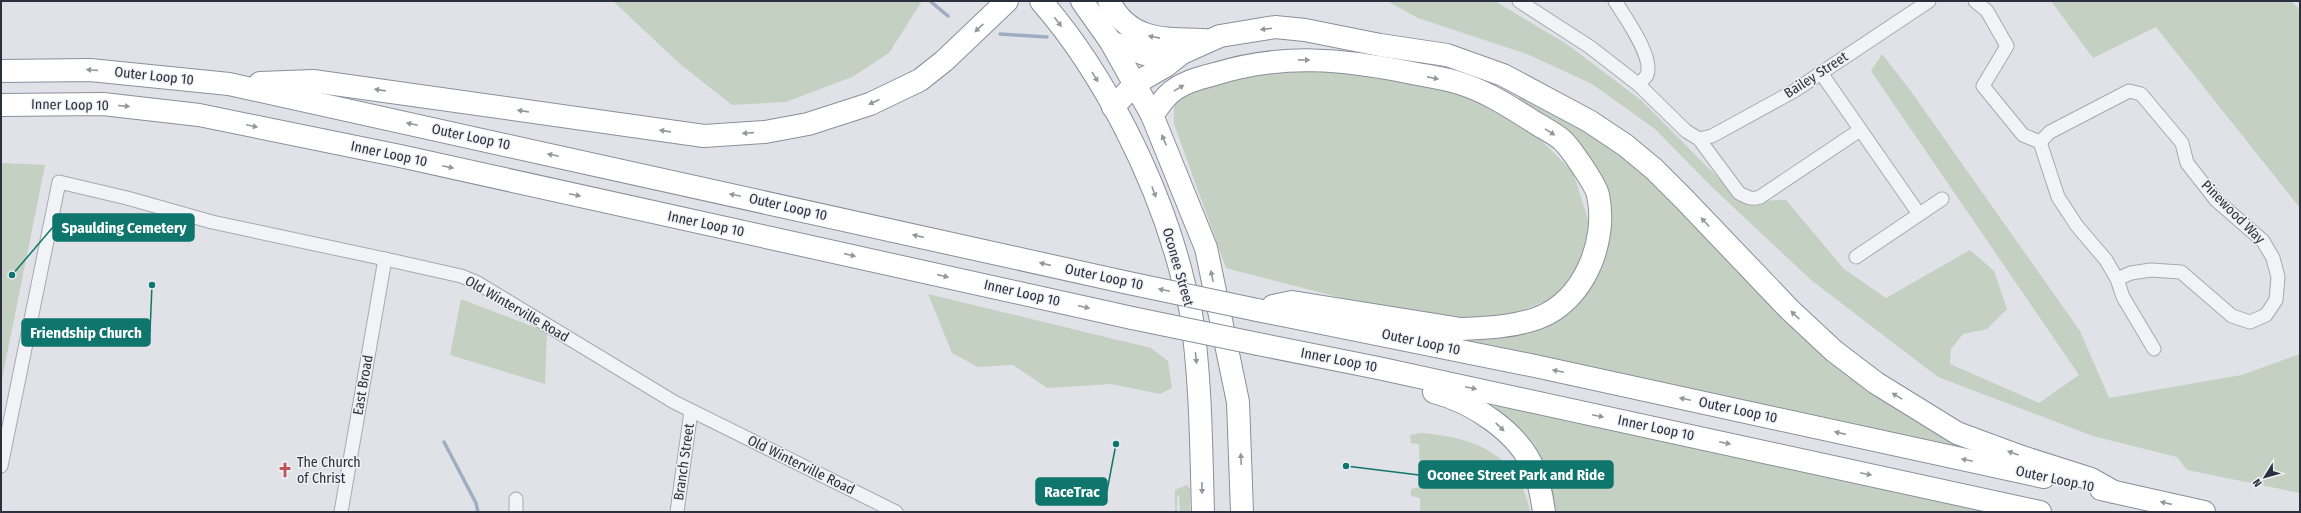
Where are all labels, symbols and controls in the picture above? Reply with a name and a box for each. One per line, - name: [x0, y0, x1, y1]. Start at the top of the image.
- one-way arrow: [1054, 17, 1062, 27]
- one-way arrow: [974, 23, 984, 33]
- one-way arrow: [1260, 25, 1272, 32]
- one-way arrow: [1148, 34, 1161, 40]
- street label: Bailey Street: [1781, 48, 1851, 102]
- one-way arrow: [1298, 57, 1311, 63]
- street label: Outer Loop 10: [113, 63, 195, 89]
- one-way arrow: [86, 66, 98, 73]
- one-way arrow: [1091, 71, 1098, 83]
- one-way arrow: [1427, 75, 1439, 81]
- one-way arrow: [1174, 84, 1184, 92]
- one-way arrow: [374, 87, 386, 93]
- street label: Inner Loop 10: [31, 96, 109, 114]
- one-way arrow: [868, 99, 879, 105]
- one-way arrow: [118, 103, 130, 109]
- one-way arrow: [517, 108, 529, 114]
- street label: Outer Loop 10: [430, 120, 512, 154]
- one-way arrow: [406, 121, 419, 127]
- one-way arrow: [246, 123, 258, 129]
- one-way arrow: [659, 128, 672, 134]
- one-way arrow: [1545, 128, 1555, 136]
- one-way arrow: [742, 129, 754, 136]
- one-way arrow: [1160, 134, 1166, 146]
- street label: Inner Loop 10: [349, 138, 429, 170]
- one-way arrow: [547, 152, 559, 158]
- one-way arrow: [442, 164, 454, 170]
- street label: Pinewood Way: [2198, 177, 2269, 248]
- one-way arrow: [1152, 186, 1158, 198]
- street label: Outer Loop 10: [747, 190, 829, 224]
- one-way arrow: [569, 192, 581, 198]
- one-way arrow: [729, 192, 741, 198]
- street label: Inner Loop 10: [666, 208, 746, 240]
- callout: Spaulding Cemetery: [53, 214, 194, 241]
- one-way arrow: [1701, 217, 1710, 227]
- text: Spaulding Cemetery: [61, 219, 187, 237]
- street label: Oconee Street: [1159, 226, 1197, 309]
- one-way arrow: [912, 233, 924, 239]
- one-way arrow: [844, 252, 856, 258]
- street label: Outer Loop 10: [1063, 260, 1145, 294]
- one-way arrow: [1039, 261, 1051, 267]
- one-way arrow: [1209, 270, 1215, 282]
- street label: Old Winterville Road: [462, 272, 572, 346]
- one-way arrow: [937, 273, 949, 279]
- street label: Inner Loop 10: [982, 276, 1062, 310]
- one-way arrow: [1158, 287, 1170, 293]
- one-way arrow: [1077, 305, 1090, 311]
- one-way arrow: [1790, 311, 1801, 320]
- callout: Friendship Church: [22, 319, 150, 346]
- text: Friendship Church: [30, 324, 142, 342]
- street label: Outer Loop 10: [1380, 325, 1462, 359]
- street label: Inner Loop 10: [1299, 344, 1379, 376]
- one-way arrow: [1193, 352, 1199, 364]
- street label: East Broad: [349, 354, 377, 416]
- one-way arrow: [1552, 368, 1564, 374]
- one-way arrow: [1465, 386, 1477, 392]
- one-way arrow: [1892, 392, 1902, 400]
- street label: Outer Loop 10: [1697, 393, 1779, 427]
- one-way arrow: [1679, 395, 1692, 401]
- street label: Inner Loop 10: [1616, 412, 1696, 444]
- one-way arrow: [1592, 413, 1604, 419]
- street label: Branch Street: [670, 422, 698, 502]
- one-way arrow: [1495, 422, 1505, 432]
- one-way arrow: [1834, 429, 1846, 435]
- street label: Old Winterville Road: [745, 432, 857, 498]
- one-way arrow: [1719, 441, 1731, 447]
- one-way arrow: [2006, 450, 2018, 456]
- one-way arrow: [1238, 452, 1244, 465]
- place label: The Church of Christ: [297, 454, 361, 487]
- one-way arrow: [1961, 457, 1973, 463]
- north arrow: [2245, 457, 2285, 497]
- church icon: The Church of Christ: [276, 461, 294, 479]
- callout: Oconee Street Park and Ride: [1419, 461, 1613, 488]
- street label: Outer Loop 10: [2014, 462, 2096, 496]
- text: Oconee Street Park and Ride: [1427, 466, 1605, 484]
- one-way arrow: [1860, 472, 1872, 478]
- text: N: [2250, 476, 2265, 489]
- callout: RaceTrac: [1036, 478, 1107, 505]
- one-way arrow: [1199, 482, 1205, 495]
- text: RaceTrac: [1044, 483, 1100, 501]
- one-way arrow: [2160, 500, 2172, 506]

